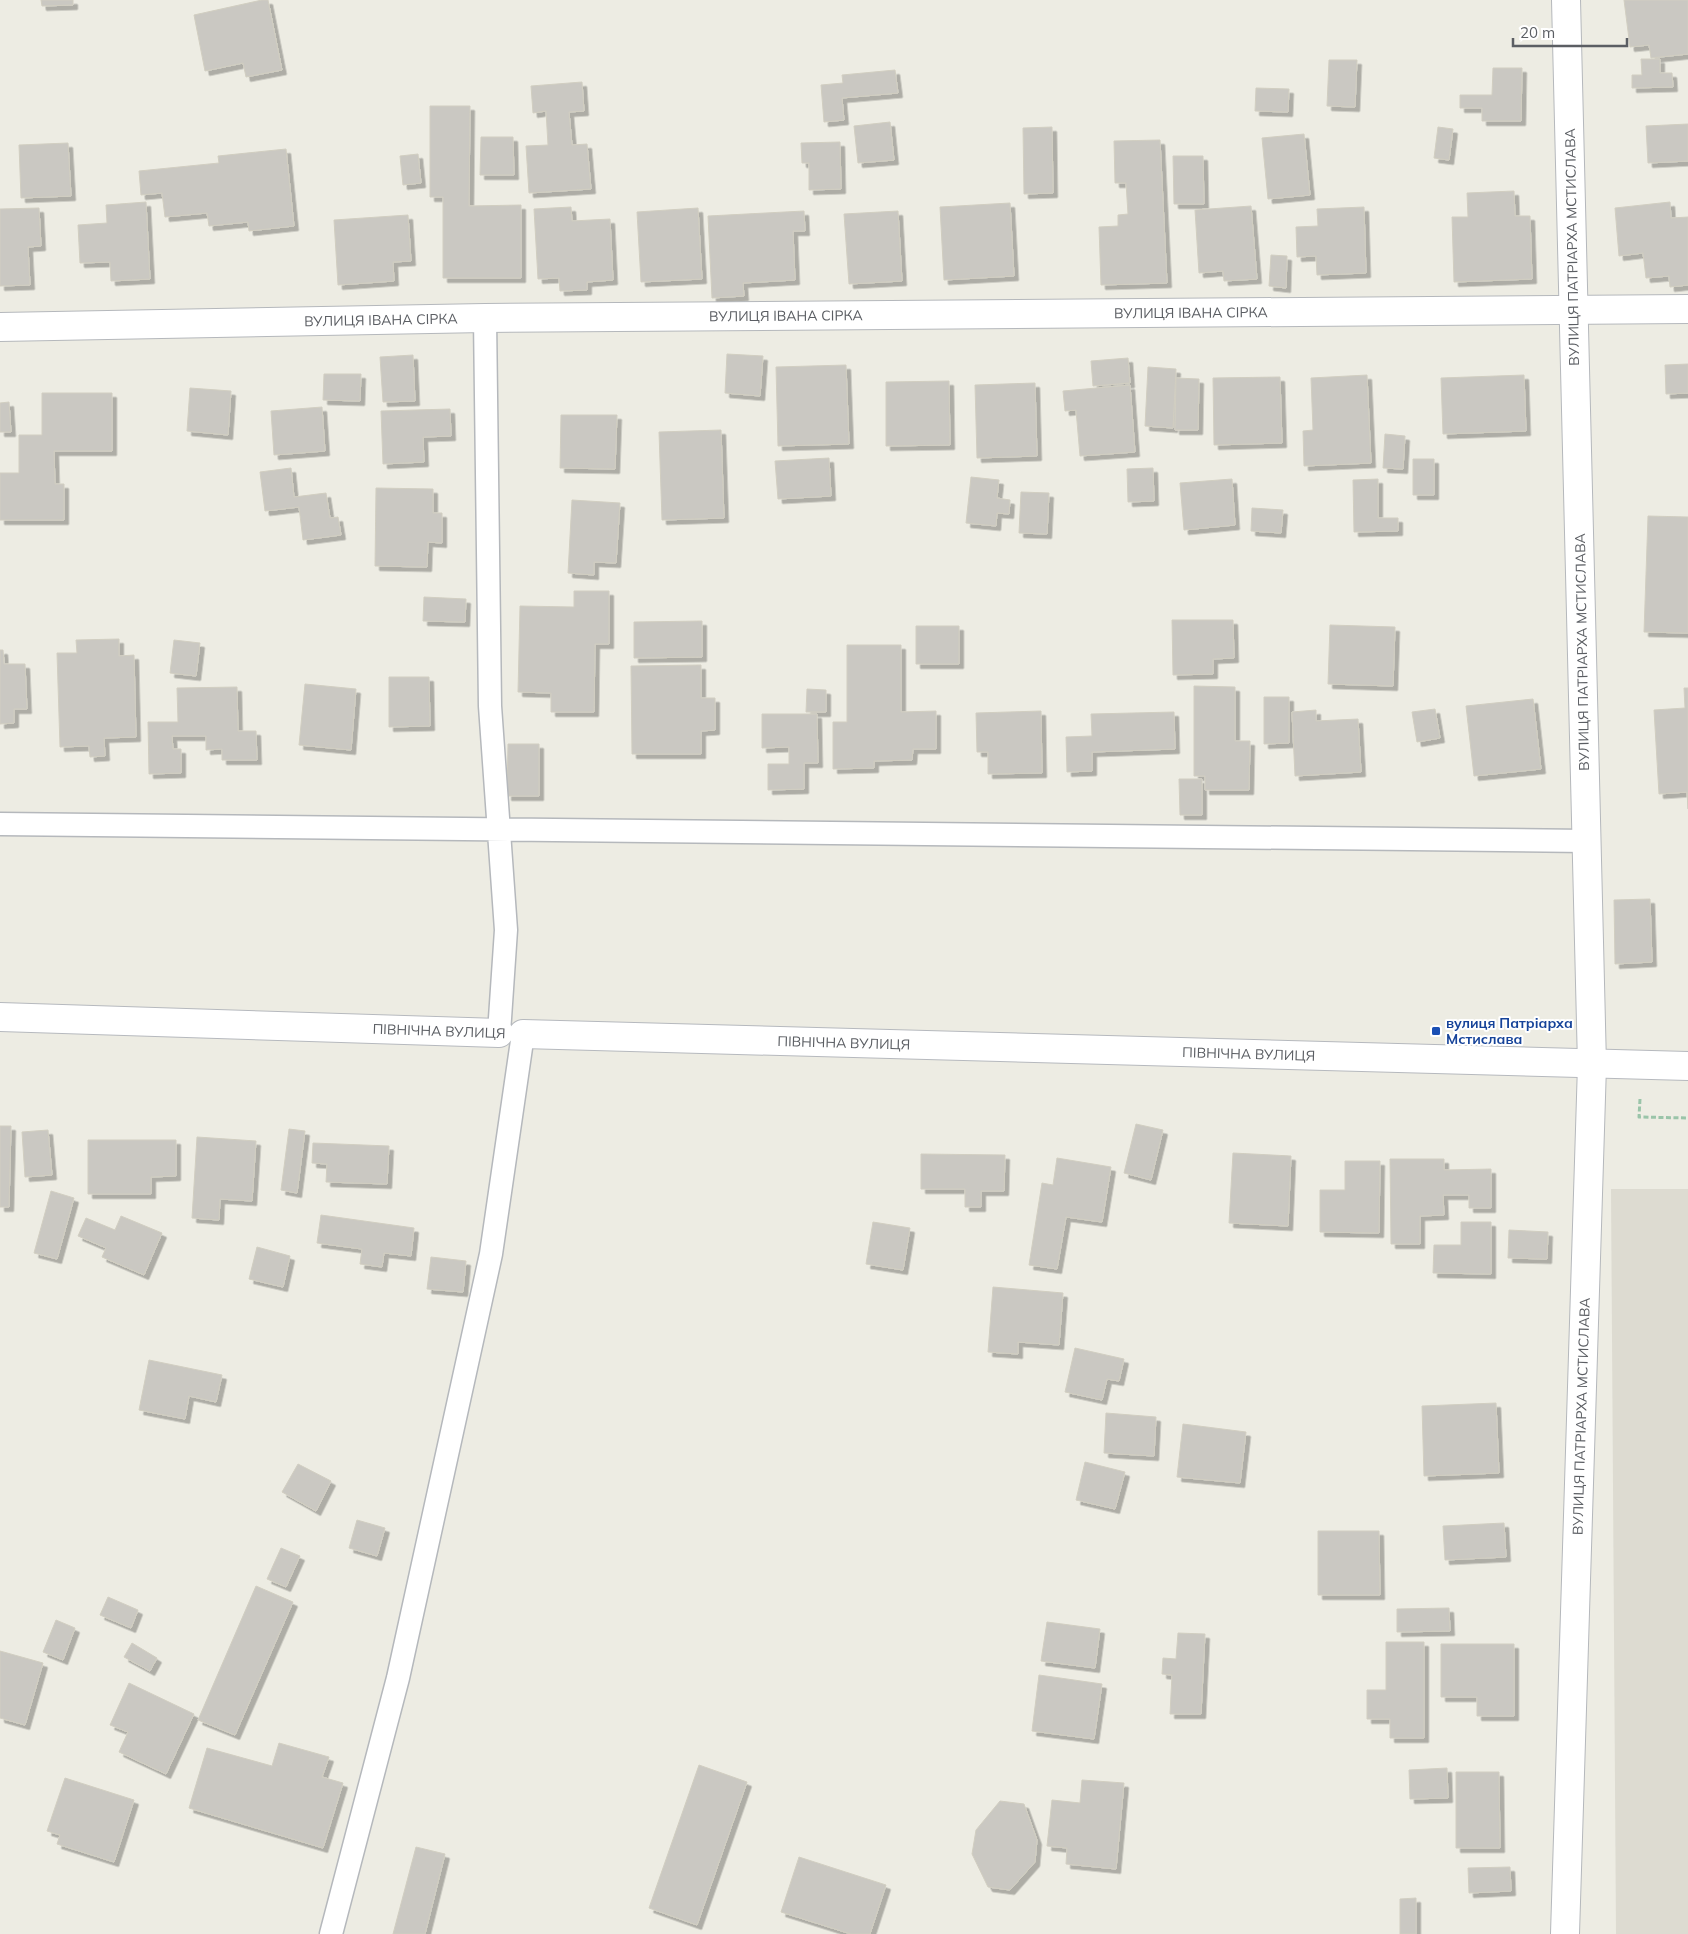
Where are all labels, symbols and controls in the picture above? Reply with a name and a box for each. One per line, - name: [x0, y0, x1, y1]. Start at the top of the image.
- scale bar: [1513, 15, 1627, 47]
- text: 20 m: [1520, 23, 1555, 42]
- street label: ВУЛИЦЯ ПАТРІАРХА МСТИСЛАВА: [1561, 127, 1583, 366]
- street label: ВУЛИЦЯ ІВАНА СІРКА: [1114, 303, 1269, 322]
- street label: ВУЛИЦЯ ІВАНА СІРКА: [709, 306, 864, 325]
- street label: ВУЛИЦЯ ІВАНА СІРКА: [304, 309, 459, 330]
- street label: ВУЛИЦЯ ПАТРІАРХА МСТИСЛАВА: [1571, 532, 1593, 771]
- place label: вулиця Патріарха Мстислава: [1446, 1014, 1573, 1048]
- street label: ПІВНІЧНА ВУЛИЦЯ: [372, 1020, 506, 1042]
- marker: вулиця Патріарха Мстислава: [1430, 1025, 1442, 1037]
- street label: ПІВНІЧНА ВУЛИЦЯ: [777, 1032, 911, 1054]
- street label: ПІВНІЧНА ВУЛИЦЯ: [1182, 1043, 1316, 1065]
- street label: ВУЛИЦЯ ПАТРІАРХА МСТИСЛАВА: [1568, 1296, 1594, 1535]

